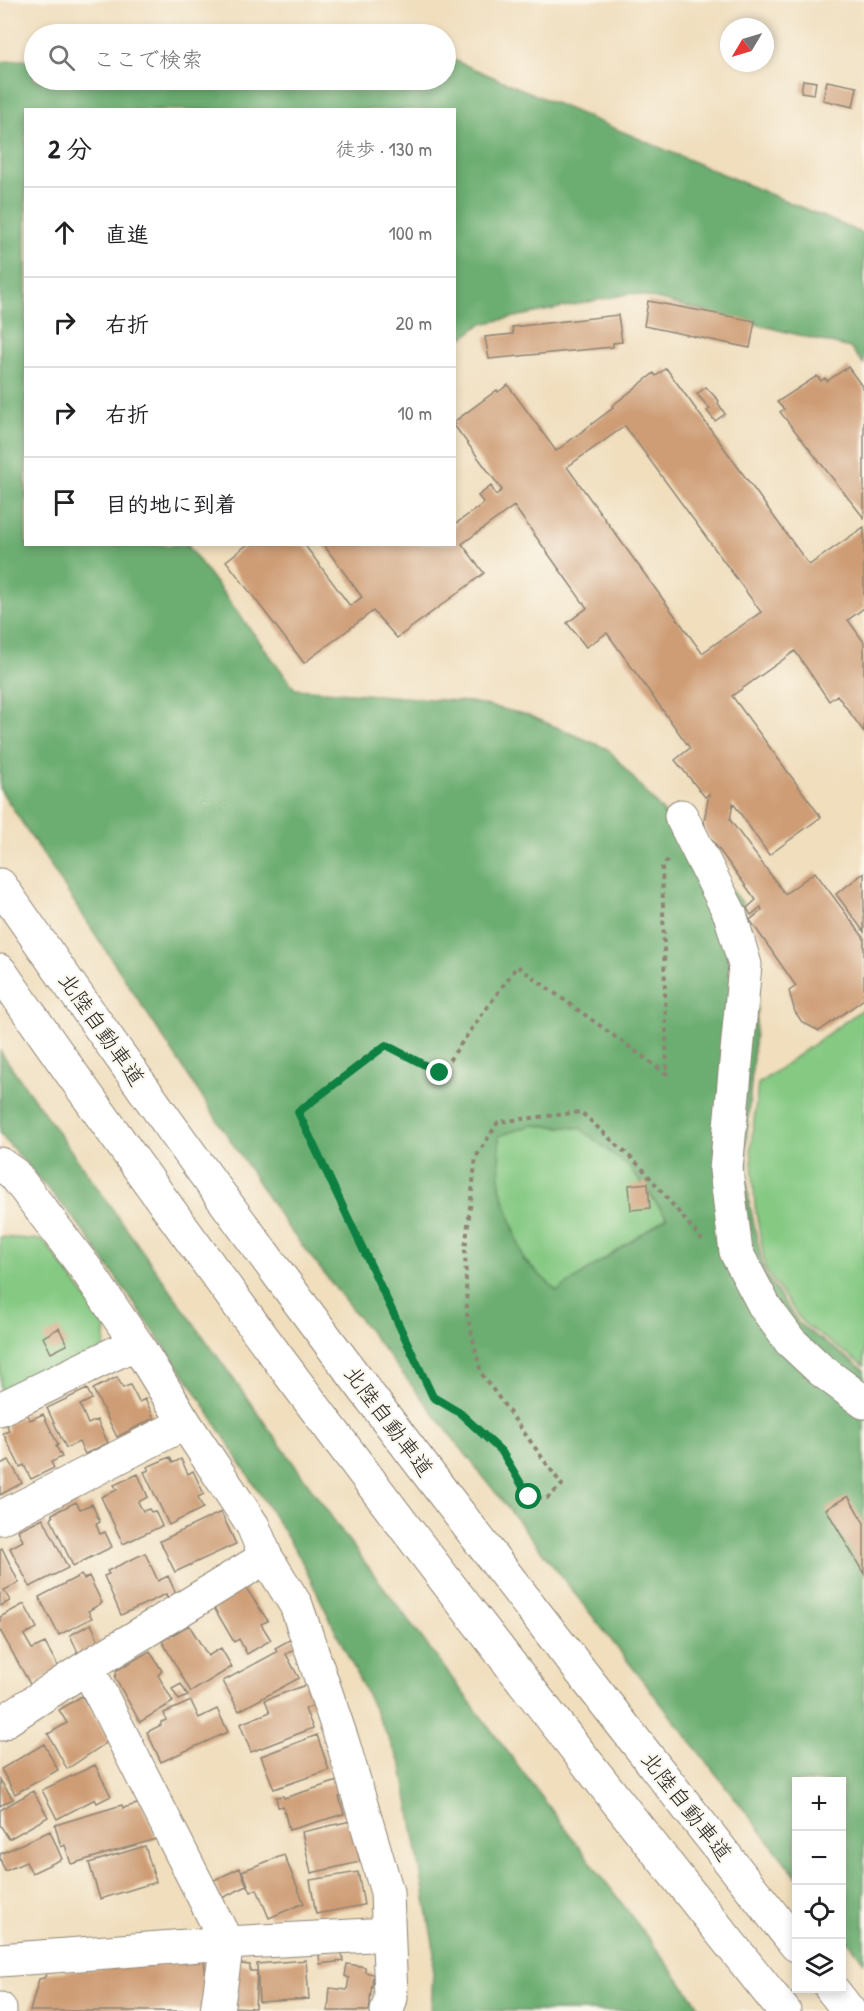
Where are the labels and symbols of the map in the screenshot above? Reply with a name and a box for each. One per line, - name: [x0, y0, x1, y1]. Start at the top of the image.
- north arrow: [720, 18, 774, 72]
- street label: 北陸自動車道: [52, 966, 152, 1092]
- route end: [426, 1059, 452, 1085]
- street label: 北陸自動車道: [337, 1359, 441, 1483]
- route start: [515, 1483, 541, 1509]
- street label: 北陸自動車道: [635, 1745, 739, 1867]

